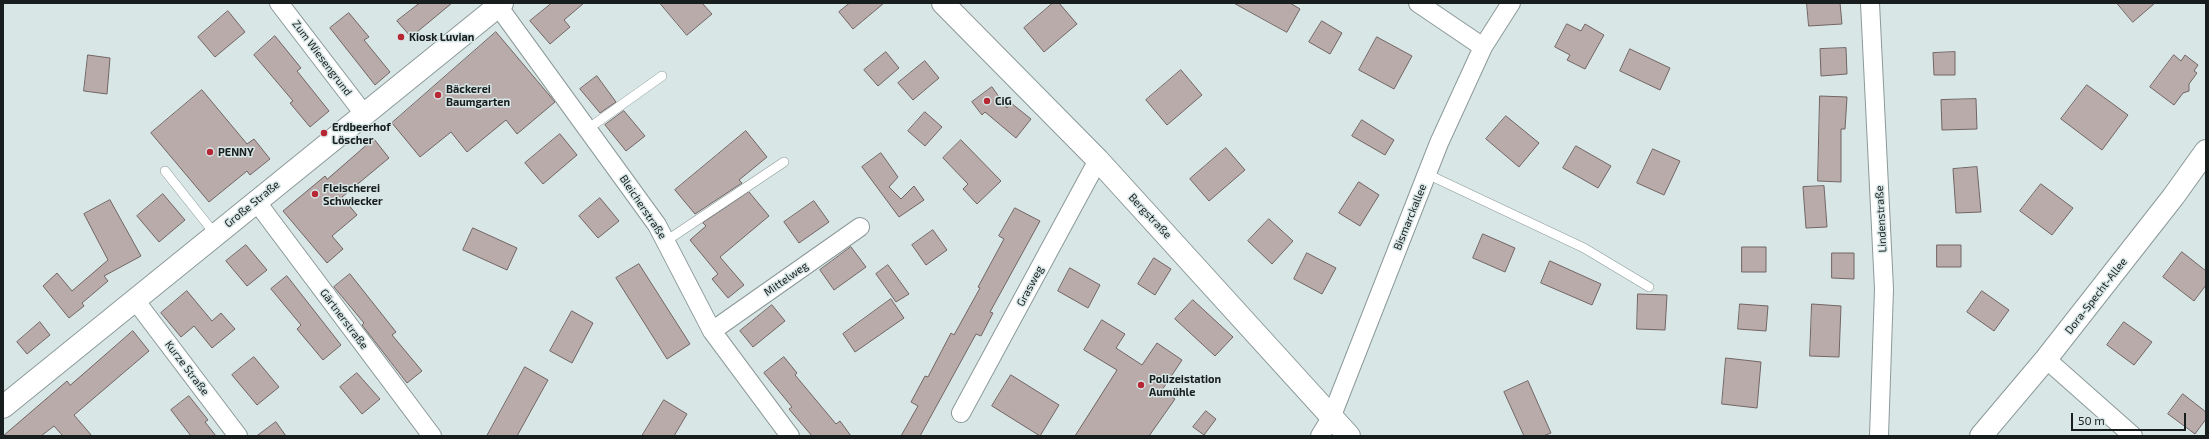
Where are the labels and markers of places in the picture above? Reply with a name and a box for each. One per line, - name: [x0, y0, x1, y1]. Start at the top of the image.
- place label: Kiosk Luvian: [409, 30, 474, 44]
- marker: Kiosk Luvian: [396, 32, 406, 42]
- place label: Bäckerei Baumgarten: [446, 82, 510, 108]
- marker: Bäckerei Baumgarten: [433, 90, 443, 100]
- place label: CiG: [995, 94, 1012, 108]
- marker: CiG: [982, 96, 992, 106]
- place label: Erdbeerhof Löscher: [332, 120, 391, 146]
- marker: Erdbeerhof Löscher: [319, 128, 329, 138]
- place label: PENNY: [218, 145, 254, 159]
- marker: PENNY: [205, 147, 215, 157]
- place label: Fleischerei Schwiecker: [323, 181, 383, 207]
- marker: Fleischerei Schwiecker: [310, 189, 320, 199]
- place label: Polizeistation Aumühle: [1149, 372, 1221, 398]
- marker: Polizeistation Aumühle: [1136, 380, 1146, 390]

